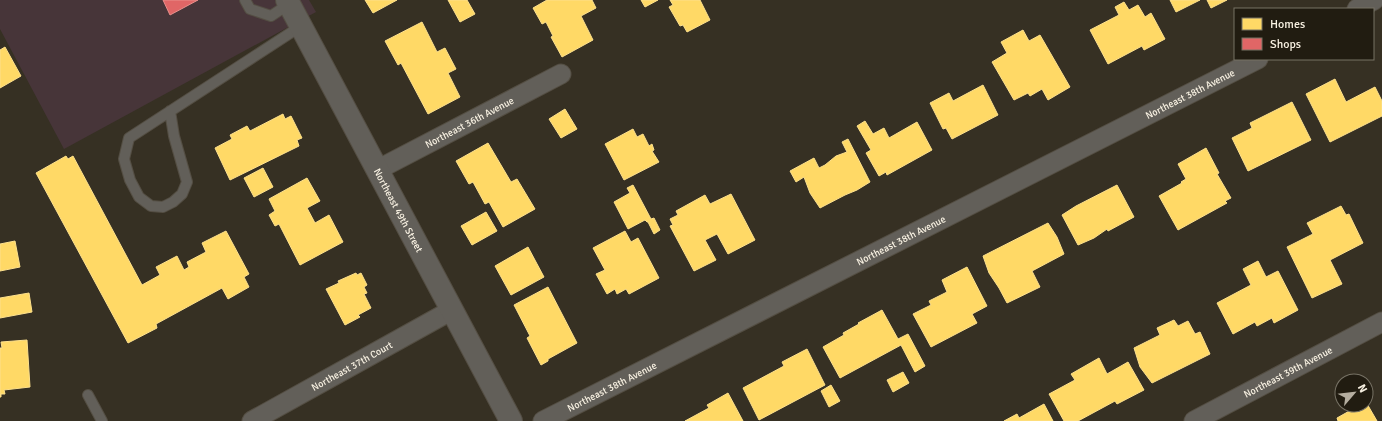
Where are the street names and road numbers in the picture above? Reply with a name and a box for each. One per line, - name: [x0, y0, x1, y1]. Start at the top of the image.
- street label: Northeast 38th Avenue: [1144, 67, 1237, 122]
- street label: Northeast 36th Avenue: [423, 95, 516, 151]
- street label: Northeast 49th Street: [371, 167, 425, 255]
- street label: Northeast 38th Avenue: [855, 213, 948, 268]
- street label: Northeast 37th Court: [309, 339, 395, 394]
- street label: Northeast 39th Avenue: [1242, 344, 1335, 401]
- street label: Northeast 38th Avenue: [566, 360, 659, 415]

